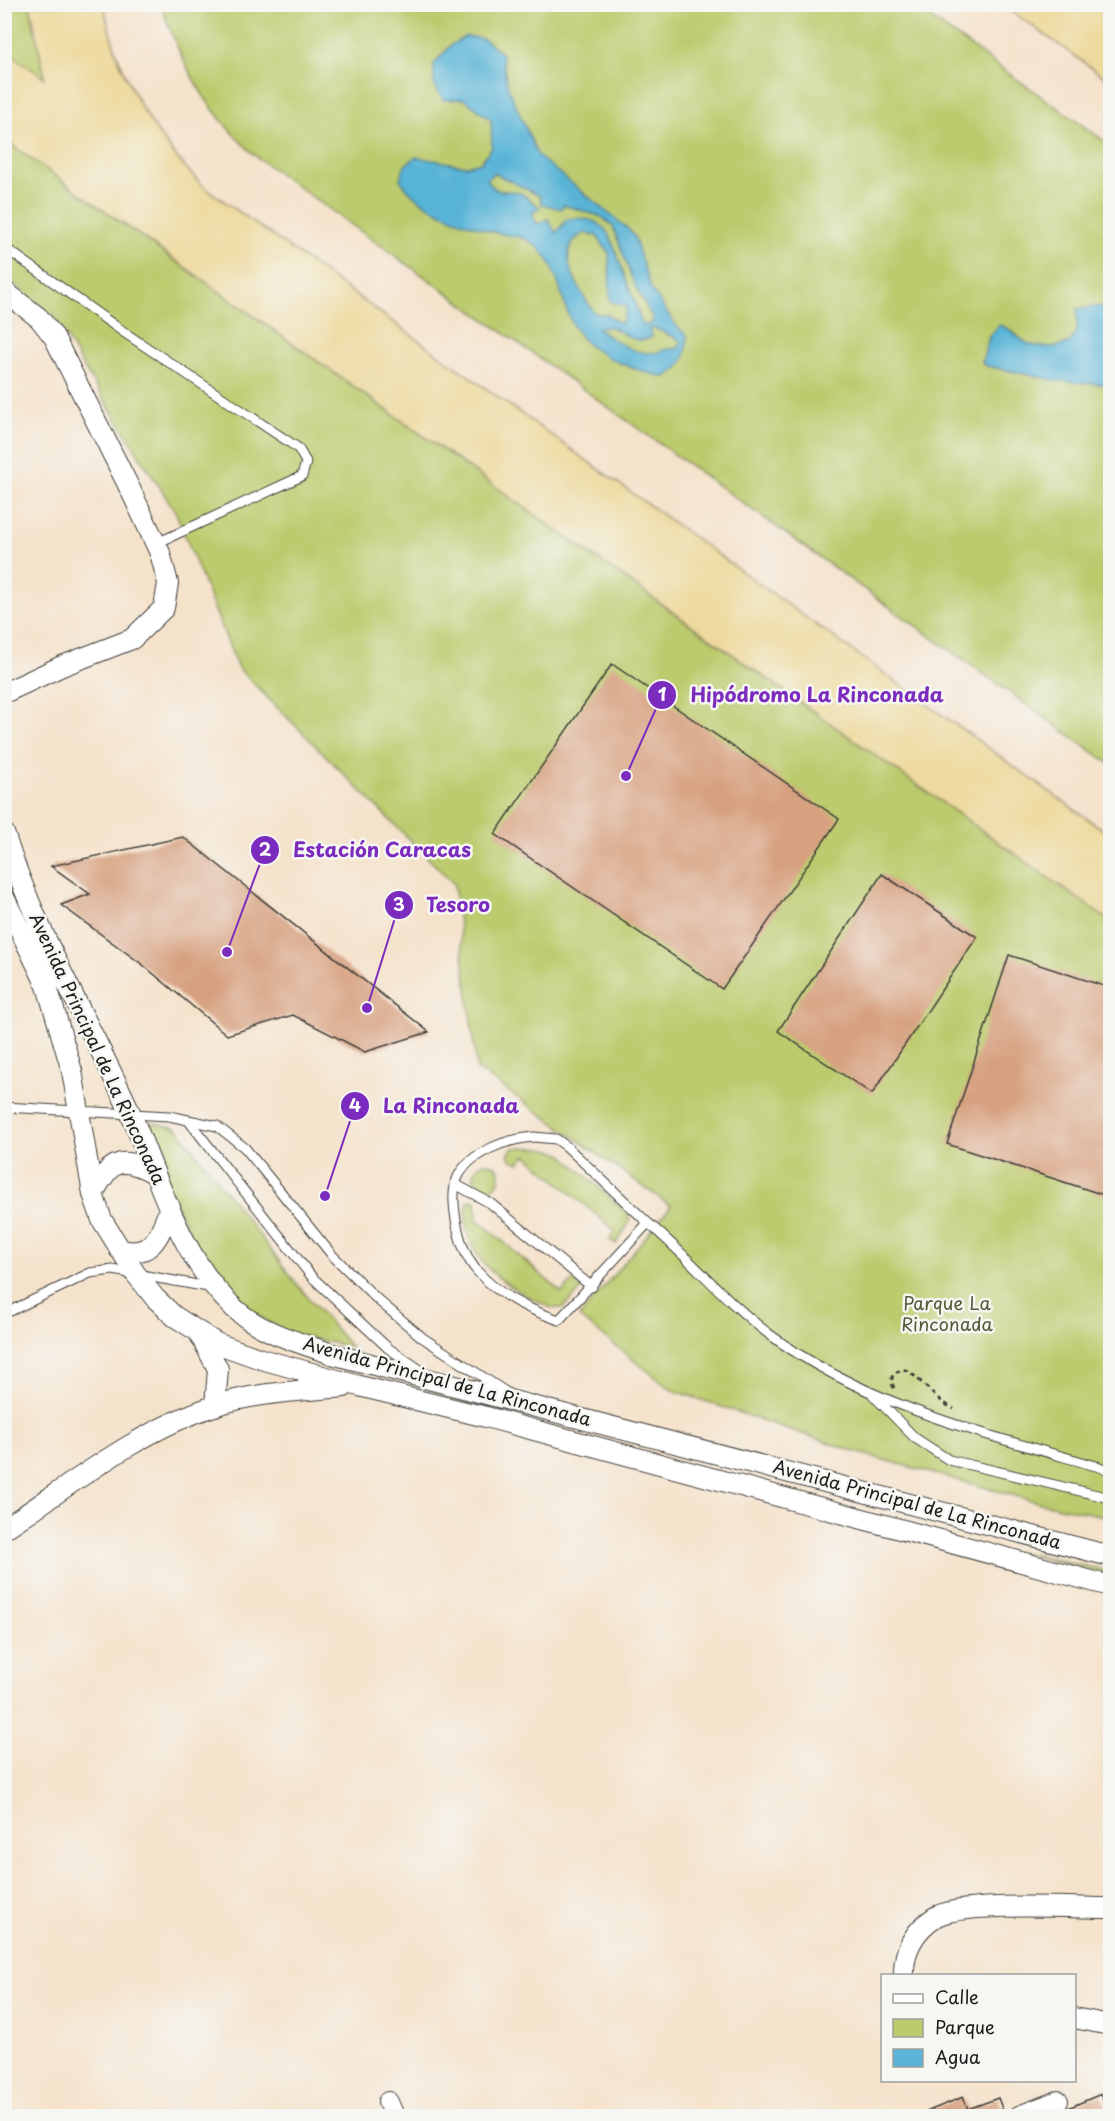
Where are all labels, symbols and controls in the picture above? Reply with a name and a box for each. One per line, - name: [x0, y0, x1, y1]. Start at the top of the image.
- callout: Hipódromo La Rinconada: [647, 676, 956, 714]
- text: Hipódromo La Rinconada: [690, 679, 944, 709]
- text: 1: [658, 680, 667, 707]
- callout: Estación Caracas: [250, 831, 484, 869]
- text: Estación Caracas: [293, 834, 471, 864]
- text: 2: [259, 835, 272, 862]
- callout: Tesoro: [384, 886, 502, 924]
- text: Tesoro: [426, 889, 490, 919]
- text: 3: [393, 890, 405, 917]
- street label: Avenida Principal de La Rinconada: [23, 908, 174, 1189]
- callout: La Rinconada: [340, 1087, 532, 1125]
- text: La Rinconada: [383, 1090, 519, 1120]
- text: 4: [349, 1091, 361, 1118]
- park label: Parque La Rinconada: [901, 1289, 993, 1337]
- street label: Avenida Principal de La Rinconada: [300, 1329, 595, 1432]
- street label: Avenida Principal de La Rinconada: [770, 1452, 1065, 1555]
- legend: [881, 1974, 1076, 2082]
- text: Calle: [935, 1983, 979, 2010]
- text: Parque: [935, 2013, 995, 2040]
- text: Agua: [935, 2043, 981, 2070]

